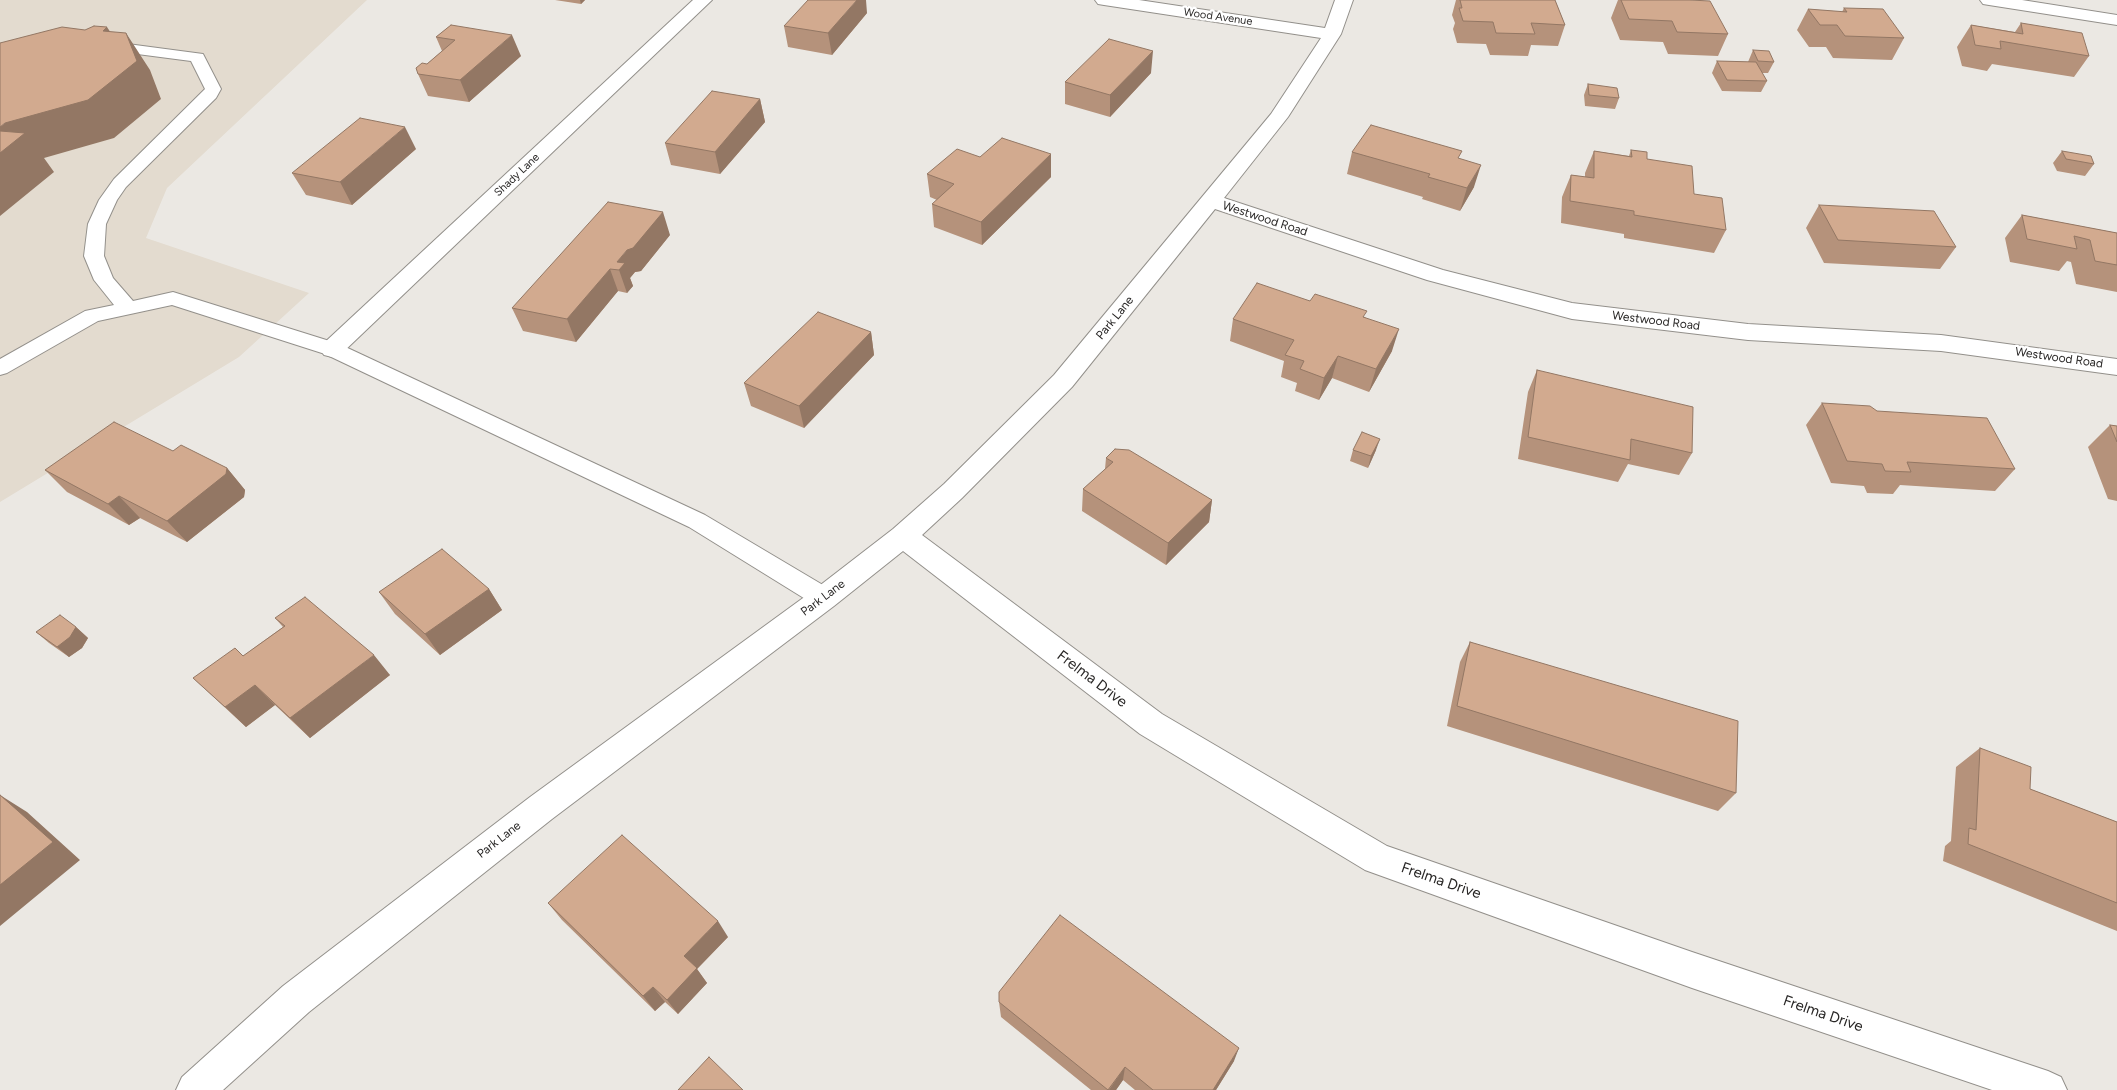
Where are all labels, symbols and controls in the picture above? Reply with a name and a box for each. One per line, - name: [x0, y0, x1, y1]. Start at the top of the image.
- street label: Wood Avenue: [1183, 6, 1253, 28]
- street label: Shady Lane: [492, 151, 542, 199]
- street label: Westwood Road: [1221, 198, 1309, 240]
- street label: Park Lane: [1093, 293, 1137, 343]
- street label: Westwood Road: [1611, 308, 1701, 334]
- street label: Westwood Road: [2014, 345, 2104, 371]
- street label: Park Lane: [798, 577, 848, 619]
- street label: Frelma Drive: [1053, 647, 1131, 711]
- street label: Park Lane: [474, 819, 524, 861]
- street label: Frelma Drive: [1399, 859, 1483, 903]
- street label: Frelma Drive: [1781, 992, 1865, 1036]

